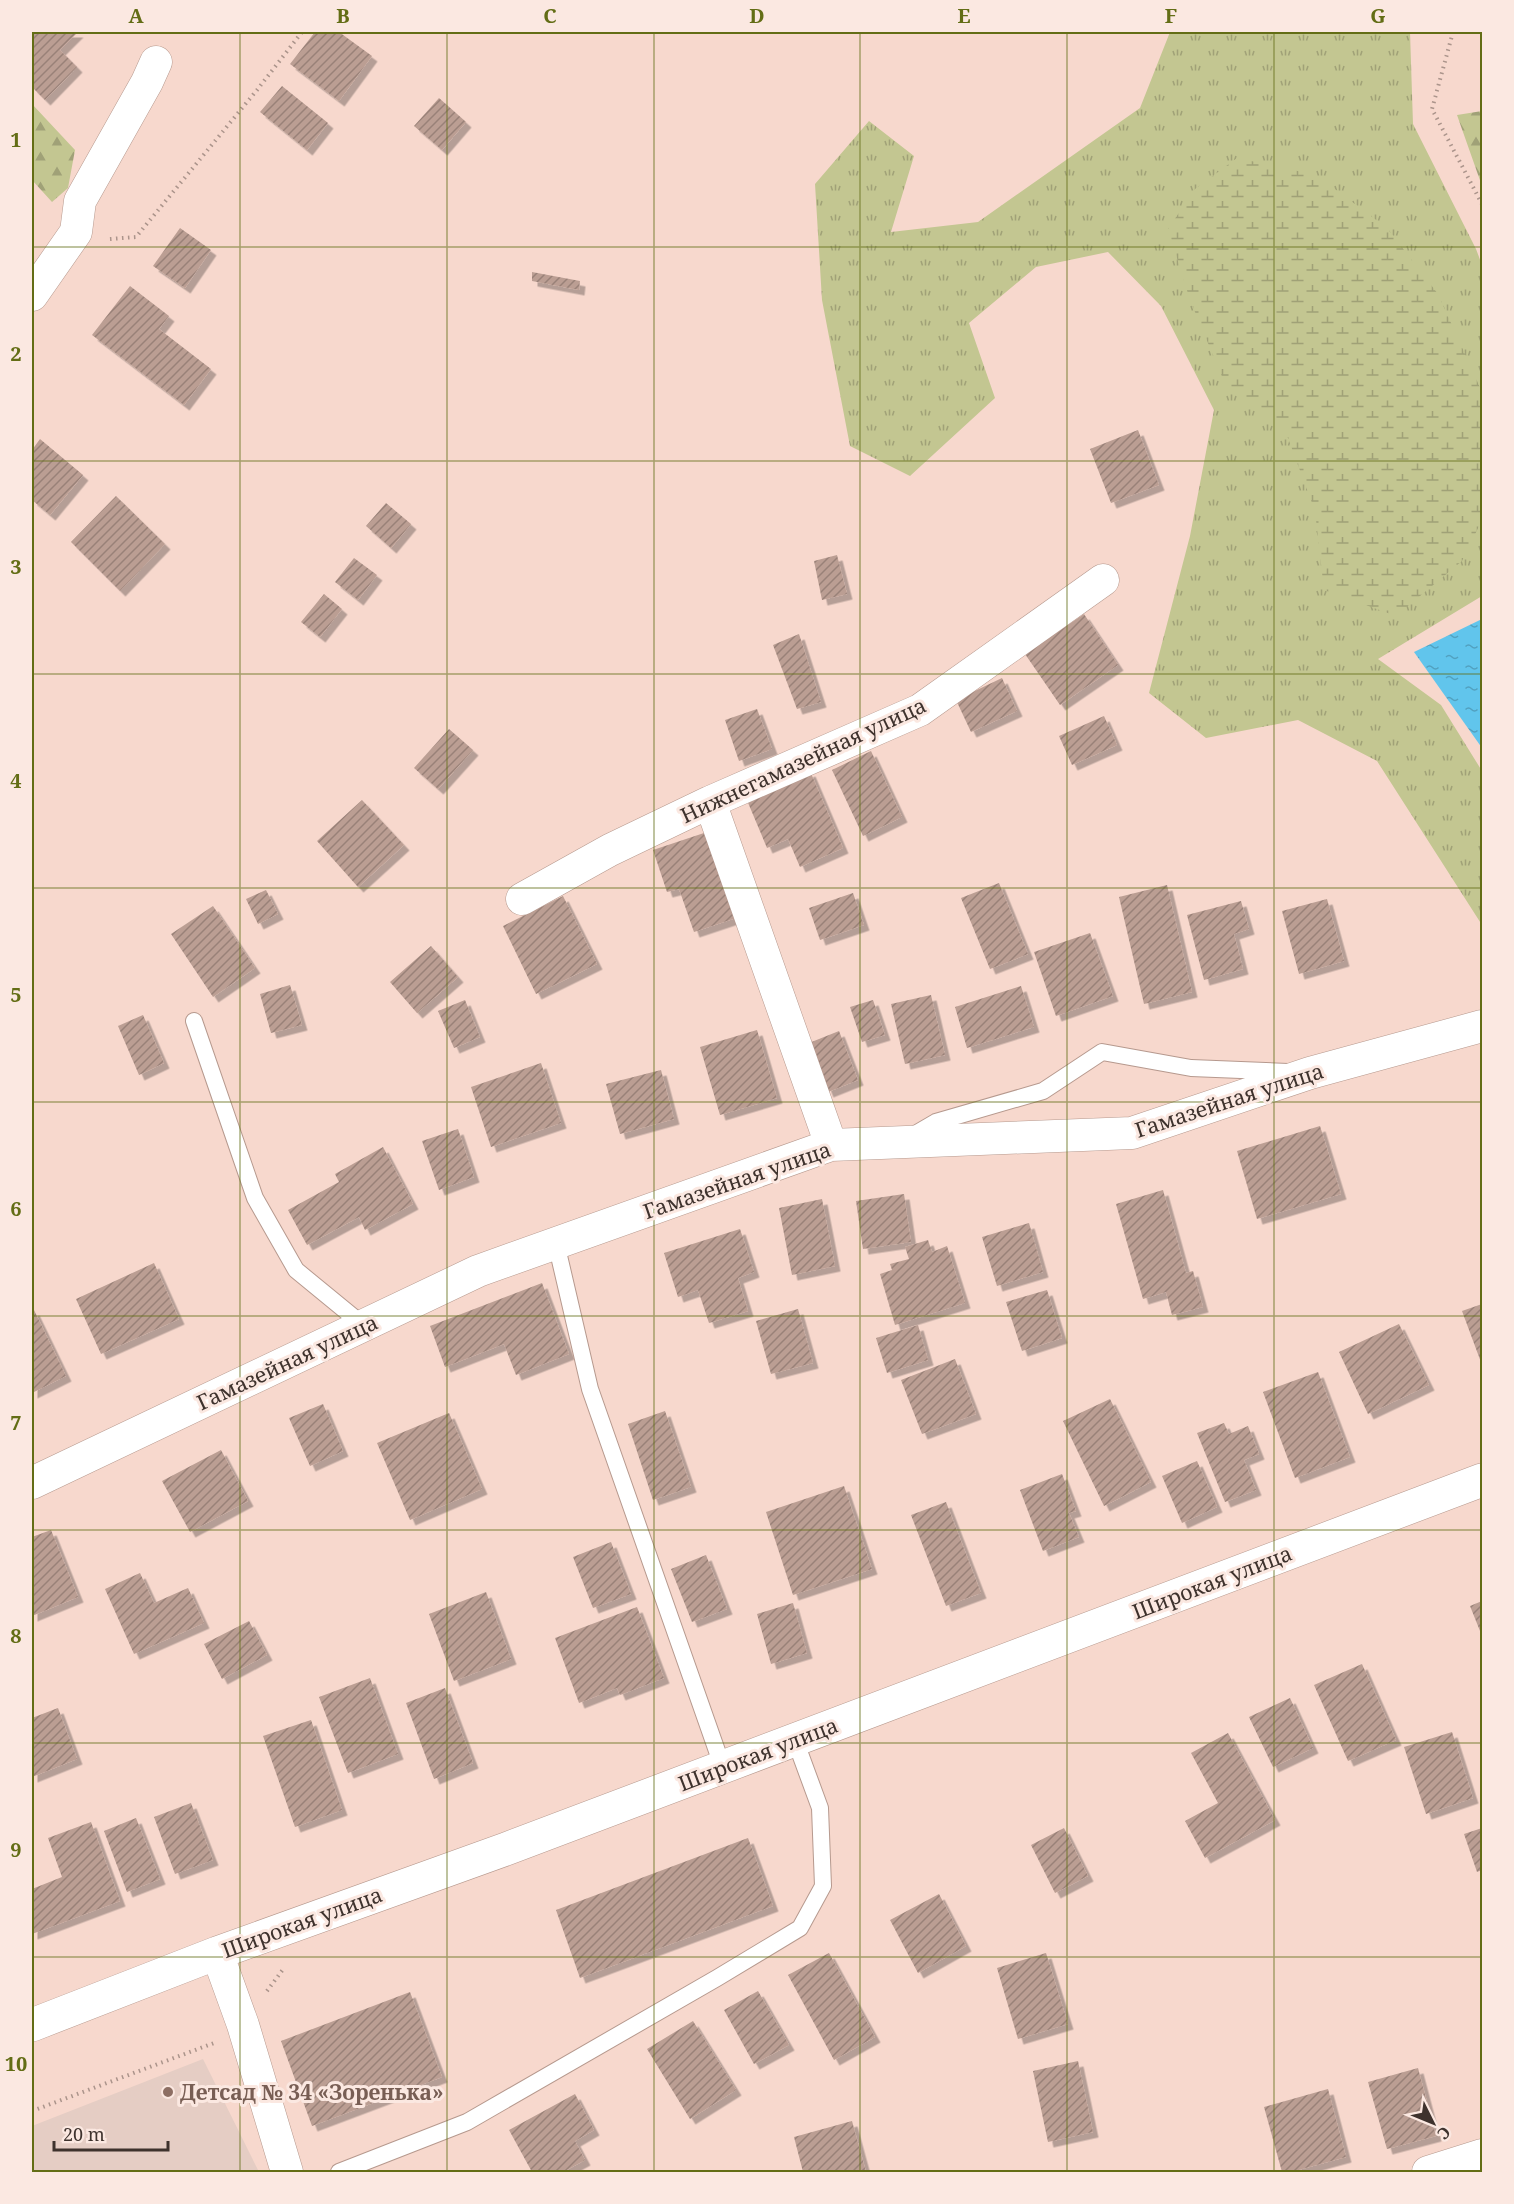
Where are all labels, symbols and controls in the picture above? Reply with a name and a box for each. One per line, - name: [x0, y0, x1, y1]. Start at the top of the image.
- text: A: [128, 2, 144, 29]
- text: B: [336, 2, 350, 29]
- text: C: [543, 2, 557, 29]
- text: D: [749, 2, 765, 29]
- text: E: [957, 2, 971, 29]
- text: F: [1165, 2, 1177, 29]
- text: G: [1370, 2, 1386, 29]
- text: 1: [10, 126, 22, 153]
- text: 2: [10, 340, 22, 367]
- text: 3: [10, 553, 22, 580]
- street label: Нижнегамазейная улица: [676, 691, 930, 829]
- text: 4: [10, 767, 22, 794]
- text: 5: [10, 981, 22, 1008]
- street label: Гамазейная улица: [1131, 1056, 1327, 1144]
- street label: Гамазейная улица: [639, 1135, 835, 1225]
- text: 6: [10, 1195, 22, 1222]
- street label: Гамазейная улица: [192, 1308, 382, 1416]
- text: 7: [10, 1409, 22, 1436]
- street label: Широкая улица: [1128, 1539, 1296, 1625]
- text: 8: [10, 1622, 22, 1649]
- street label: Широкая улица: [674, 1711, 842, 1797]
- text: 9: [10, 1836, 22, 1863]
- street label: Широкая улица: [218, 1880, 386, 1964]
- text: 10: [5, 2050, 27, 2077]
- place label: Детсад № 34 «Зоренька»: [180, 2078, 444, 2106]
- marker: Детсад № 34 «Зоренька»: [161, 2085, 175, 2099]
- north arrow: [1403, 2093, 1463, 2153]
- scale bar: [54, 2114, 168, 2152]
- text: 20 m: [63, 2122, 105, 2146]
- text: С: [1432, 2122, 1456, 2145]

